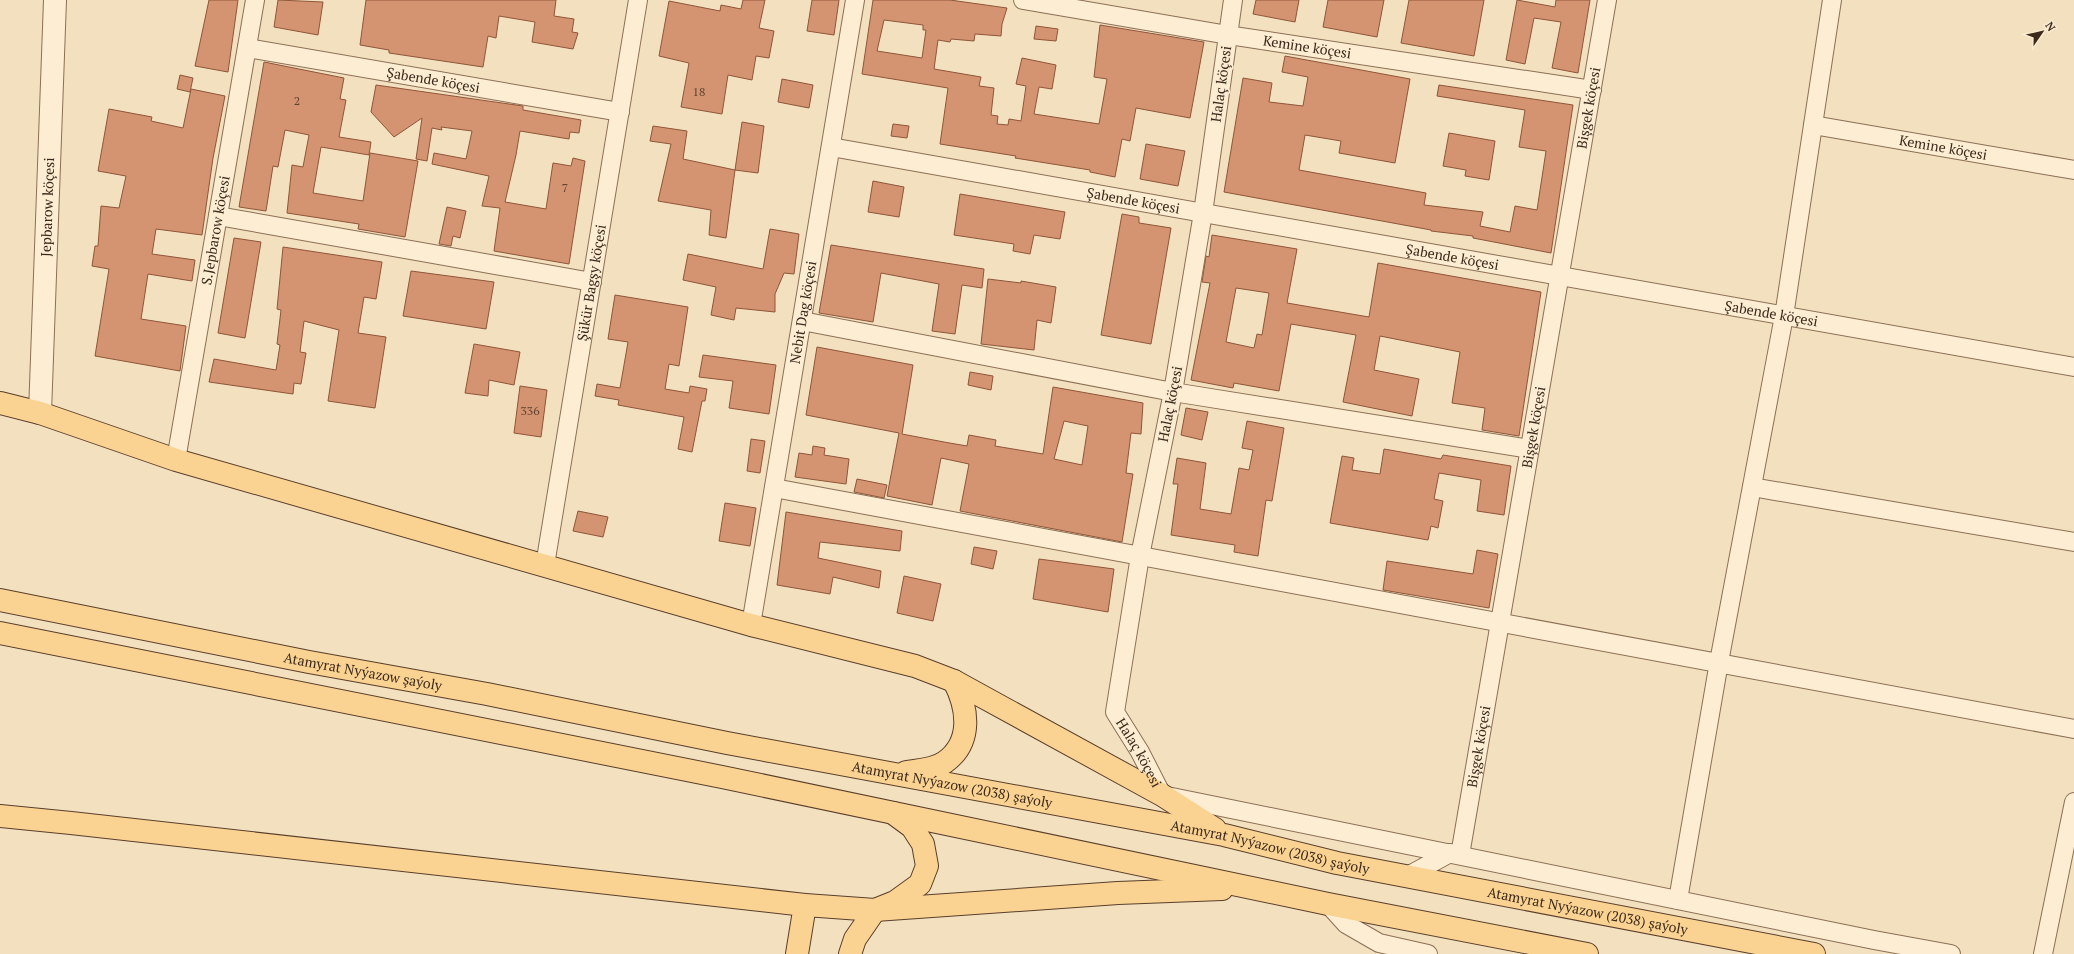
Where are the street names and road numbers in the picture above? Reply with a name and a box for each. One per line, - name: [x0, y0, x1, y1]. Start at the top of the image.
- street label: Kemine köçesi: [1262, 30, 1353, 63]
- street label: Halaç köçesi: [1206, 45, 1235, 123]
- street label: Şabende köçesi: [385, 62, 481, 97]
- street label: Bişgek köçesi: [1572, 66, 1604, 150]
- street label: Kemine köçesi: [1898, 130, 1989, 164]
- street label: Jepbarow köçesi: [36, 157, 58, 257]
- street label: S.Jepbarow köçesi: [196, 174, 234, 287]
- street label: Şabende köçesi: [1085, 182, 1181, 218]
- street label: Şükür Bagşy köçesi: [572, 223, 610, 342]
- street label: Şabende köçesi: [1404, 239, 1500, 274]
- street label: Nebit Dag köçesi: [785, 259, 820, 365]
- street label: Şabende köçesi: [1723, 295, 1820, 331]
- street label: Halaç köçesi: [1153, 364, 1186, 443]
- street label: Bişgek köçesi: [1517, 385, 1549, 470]
- street label: Atamyrat Nyýazow şaýoly: [282, 647, 445, 695]
- street label: Bişgek köçesi: [1462, 704, 1495, 789]
- street label: Halaç köçesi: [1112, 714, 1166, 790]
- street label: Atamyrat Nyýazow (2038) şaýoly: [851, 756, 1055, 812]
- street label: Atamyrat Nyýazow (2038) şaýoly: [1169, 815, 1372, 878]
- street label: Atamyrat Nyýazow (2038) şaýoly: [1486, 882, 1690, 939]

